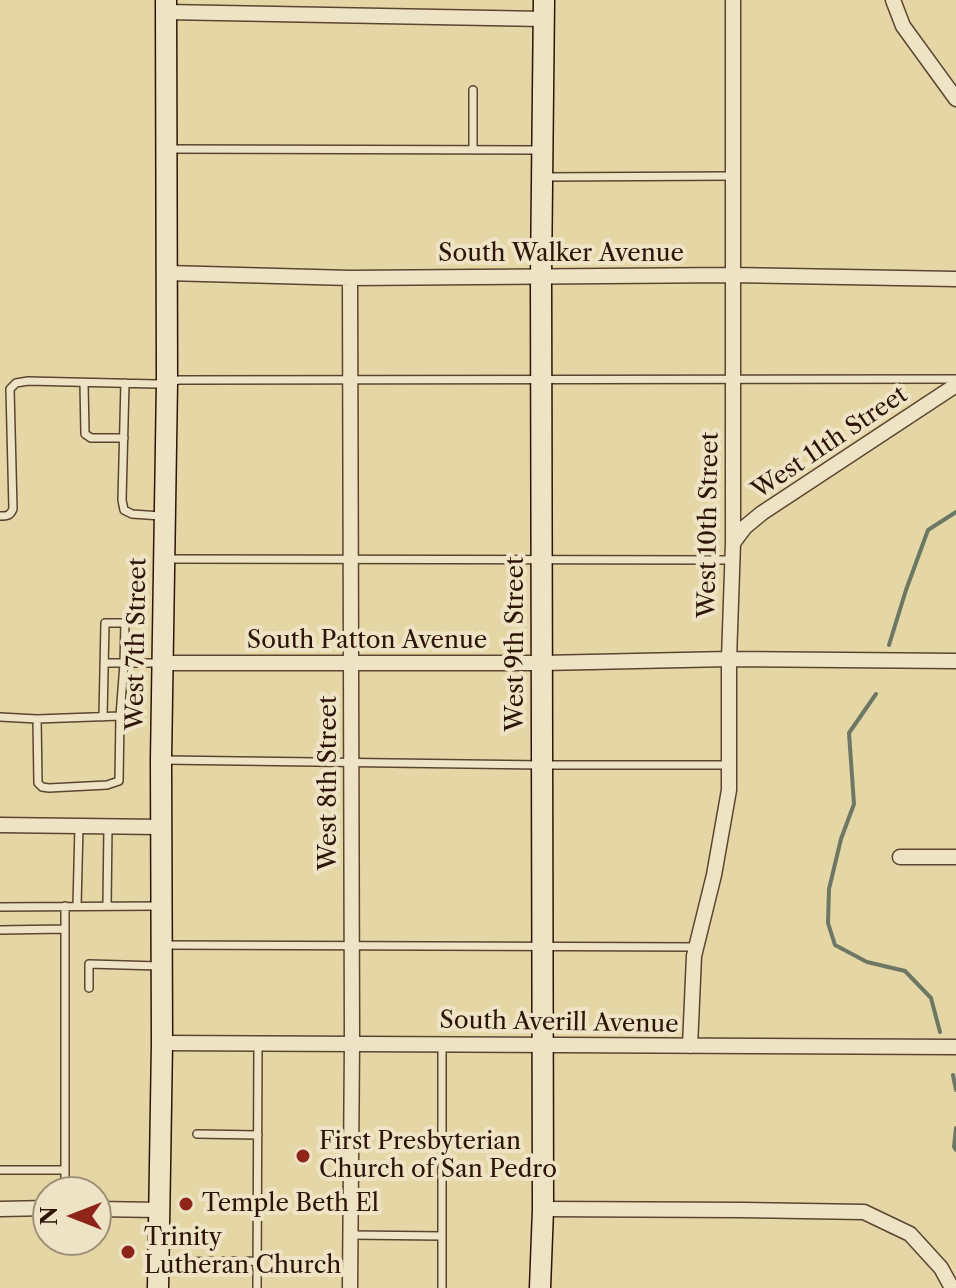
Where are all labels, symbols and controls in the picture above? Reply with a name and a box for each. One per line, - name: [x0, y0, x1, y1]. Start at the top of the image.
- street label: South Walker Avenue: [438, 240, 684, 268]
- street label: West 11th Street: [747, 380, 913, 506]
- street label: West 10th Street: [693, 432, 725, 618]
- street label: West 7th Street: [121, 557, 153, 731]
- street label: West 9th Street: [502, 557, 530, 731]
- street label: South Patton Avenue: [247, 627, 487, 655]
- street label: West 8th Street: [315, 695, 343, 871]
- street label: South Averill Avenue: [439, 1007, 679, 1039]
- place label: First Presbyterian Church of San Pedro: [319, 1128, 557, 1184]
- marker: First Presbyterian Church of San Pedro: [294, 1147, 312, 1165]
- north arrow: [32, 1176, 112, 1256]
- place label: Temple Beth El: [202, 1190, 379, 1218]
- marker: Temple Beth El: [177, 1195, 195, 1213]
- text: N: [36, 1206, 63, 1226]
- place label: Trinity Lutheran Church: [144, 1224, 341, 1280]
- marker: Trinity Lutheran Church: [119, 1243, 137, 1261]

